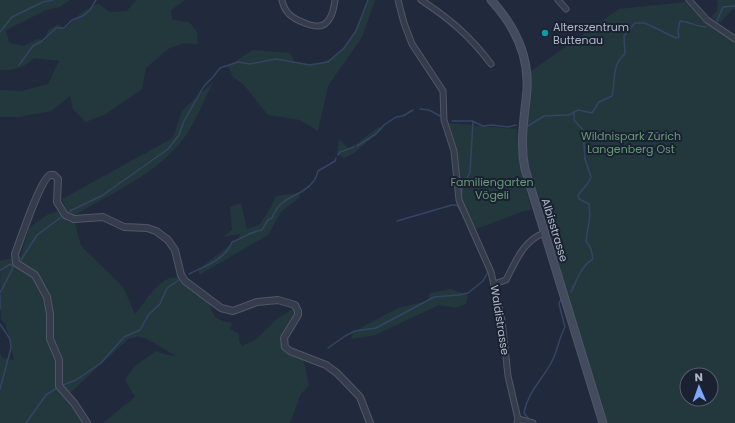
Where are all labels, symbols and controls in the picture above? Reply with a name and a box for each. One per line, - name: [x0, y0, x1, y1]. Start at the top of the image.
- place label: Alterszentrum Buttenau: [553, 19, 629, 48]
- marker: Alterszentrum Buttenau: [540, 28, 550, 38]
- park label: Wildnispark Zürich Langenberg Ost: [581, 128, 681, 157]
- park label: Familiengarten Vögeli: [450, 174, 534, 203]
- street label: Albisstrasse: [538, 196, 572, 264]
- street label: Waldistrasse: [487, 284, 513, 356]
- north arrow: [679, 367, 719, 407]
- text: N: [694, 369, 703, 385]

